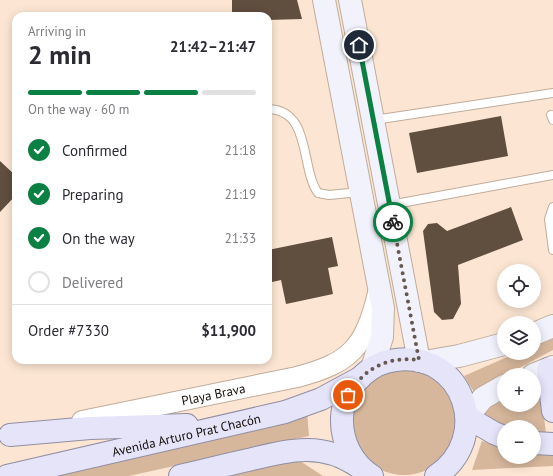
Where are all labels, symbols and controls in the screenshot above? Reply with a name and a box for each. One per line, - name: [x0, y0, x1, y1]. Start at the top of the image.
- text: Arriving in: [28, 23, 86, 40]
- pin: [342, 28, 376, 62]
- icon: home: [348, 34, 370, 56]
- text: 21:42–21:47: [170, 37, 256, 56]
- text: 2 min: [28, 38, 91, 71]
- text: On the way · 60 m: [28, 101, 129, 118]
- icon: check: [28, 139, 50, 161]
- text: Confirmed: [62, 141, 127, 160]
- text: 21:18: [225, 142, 256, 159]
- icon: check: [28, 183, 50, 205]
- text: Preparing: [62, 185, 124, 204]
- text: 21:19: [225, 186, 256, 203]
- courier: [373, 202, 413, 242]
- icon: bike: [382, 211, 404, 233]
- icon: check: [28, 227, 50, 249]
- text: On the way: [62, 229, 135, 248]
- text: 21:33: [225, 230, 256, 247]
- map controls: [497, 264, 541, 464]
- button: locate: [497, 264, 541, 308]
- text: Delivered: [62, 273, 123, 292]
- button: layers: [497, 316, 541, 360]
- text: Order #7330: [28, 321, 109, 340]
- text: $11,900: [201, 321, 256, 340]
- button: +: [497, 368, 541, 412]
- pin: [331, 378, 365, 412]
- street label: Playa Brava: [180, 379, 247, 409]
- icon: bag: [337, 384, 359, 406]
- street label: Avenida Arturo Prat Chacón: [110, 409, 262, 460]
- button: −: [497, 420, 541, 464]

